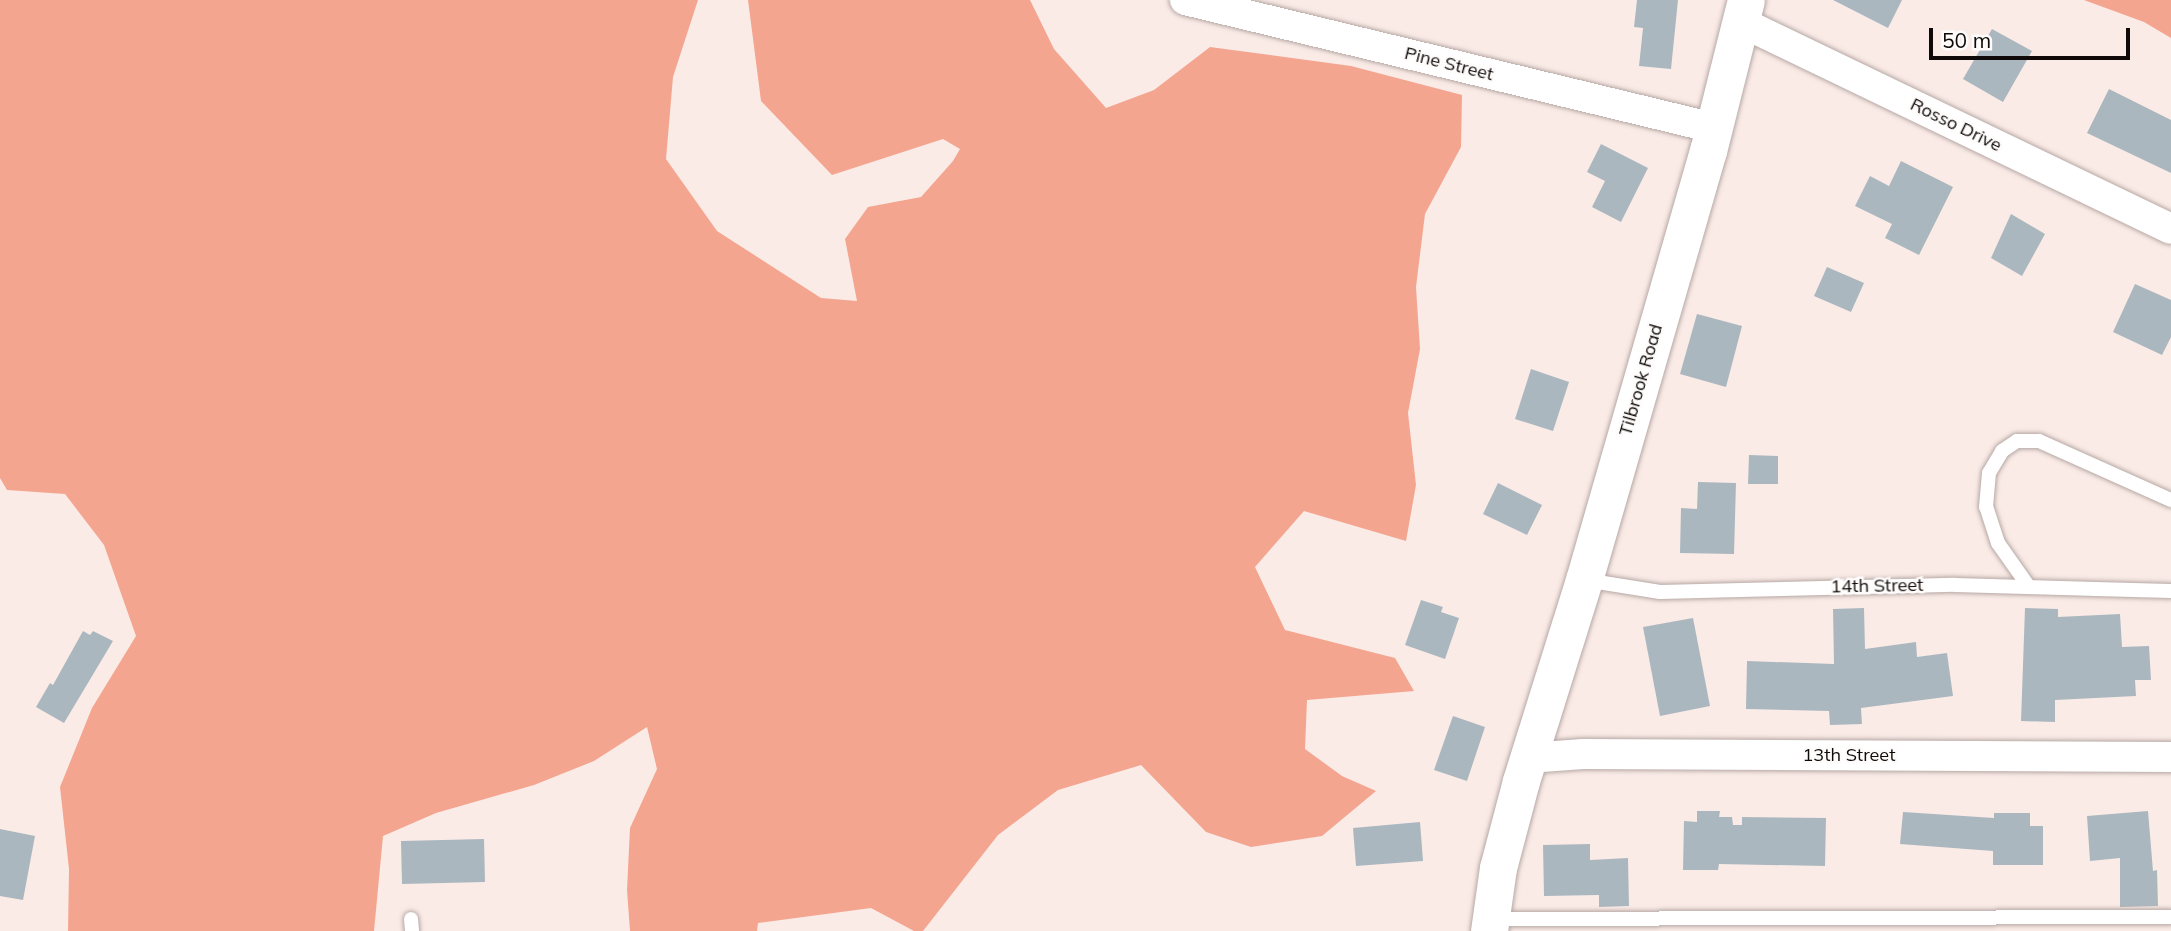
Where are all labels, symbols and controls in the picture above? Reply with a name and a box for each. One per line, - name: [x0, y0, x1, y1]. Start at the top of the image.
- scale bar: [1933, 14, 2134, 58]
- text: 50 m: [1942, 27, 1991, 53]
- street label: Pine Street: [1402, 43, 1496, 85]
- street label: Rosso Drive: [1907, 94, 2005, 156]
- street label: Tilbrook Road: [1615, 322, 1667, 438]
- street label: 14th Street: [1830, 574, 1924, 598]
- street label: 13th Street: [1803, 744, 1895, 766]

